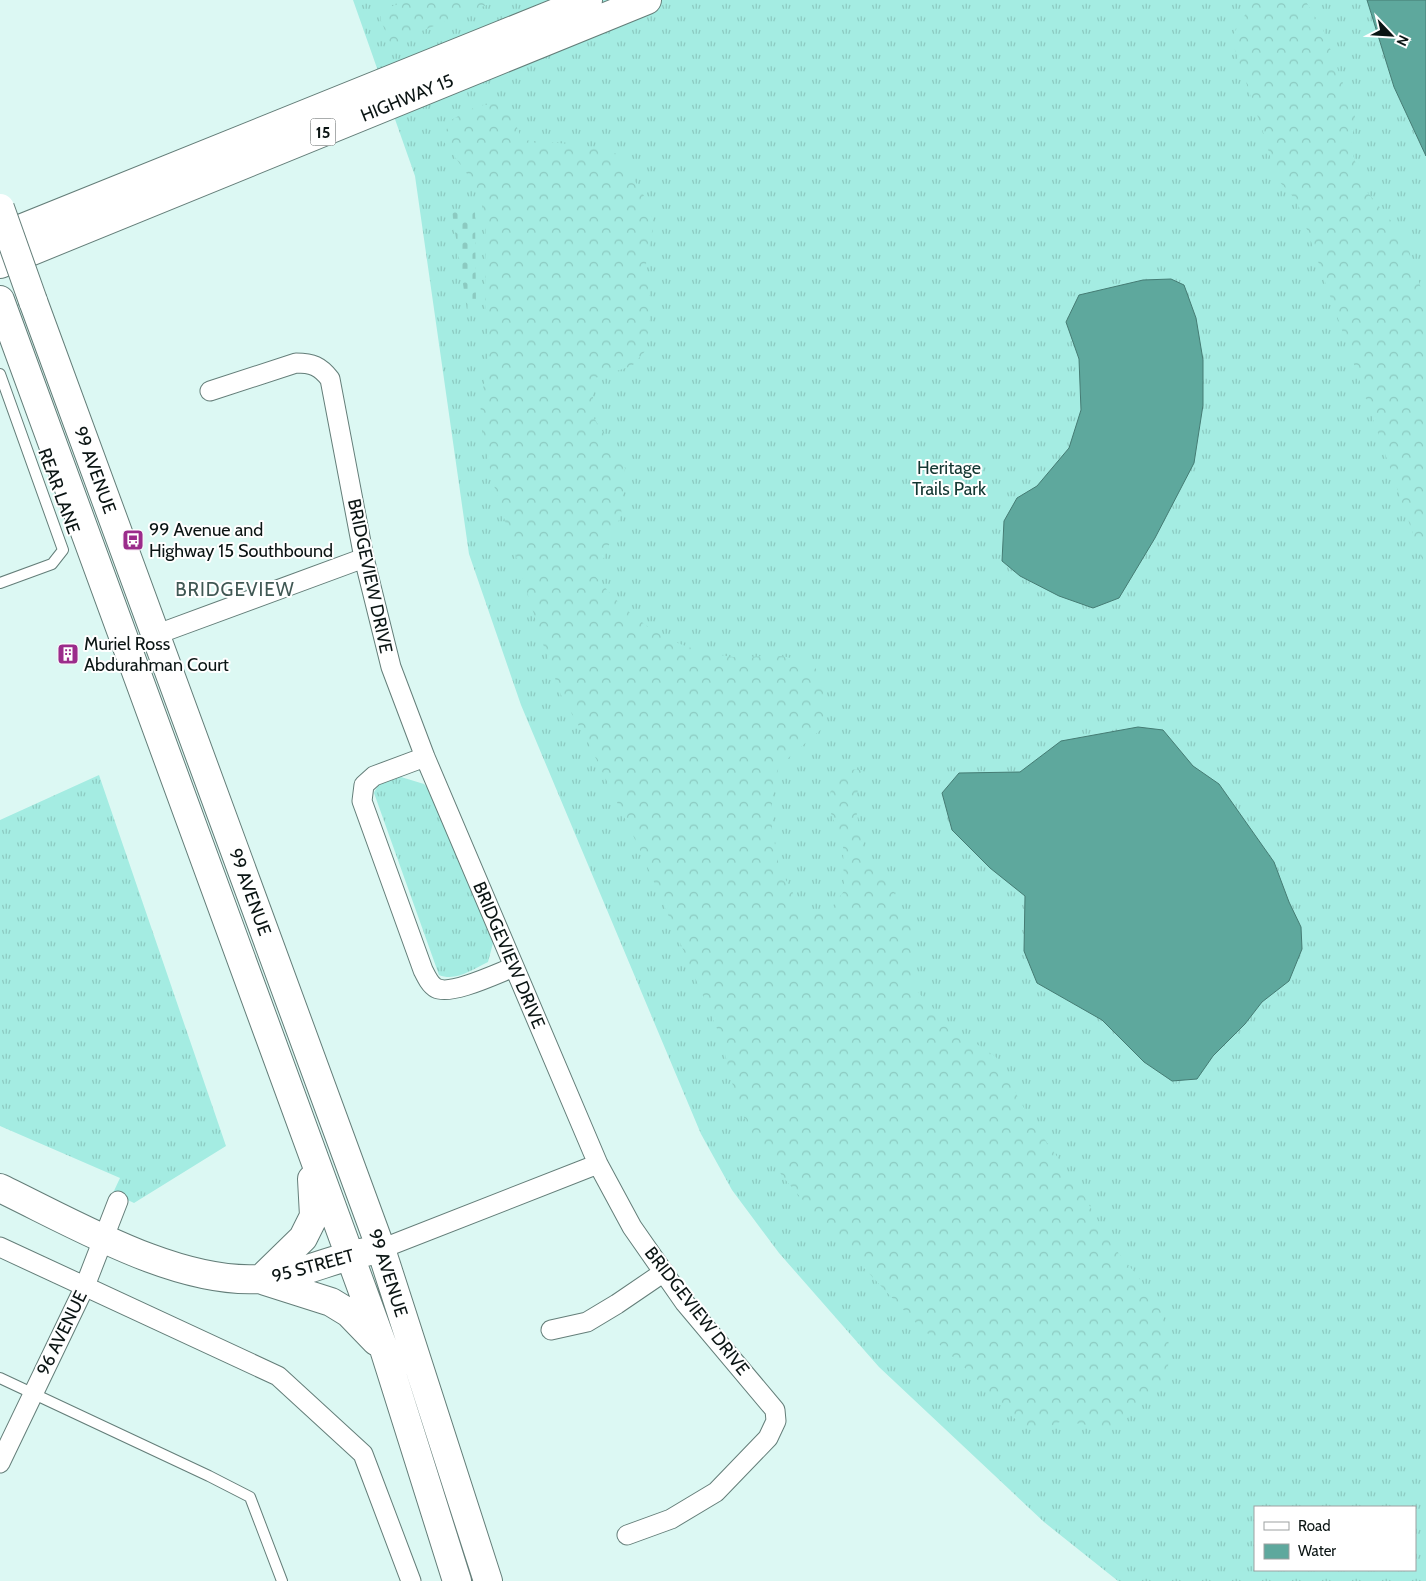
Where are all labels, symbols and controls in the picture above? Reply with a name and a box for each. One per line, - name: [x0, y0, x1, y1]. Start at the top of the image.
- north arrow: [1366, 10, 1416, 60]
- text: N: [1393, 32, 1413, 49]
- street label: HIGHWAY 15: [357, 69, 457, 127]
- road number: 15: [310, 118, 336, 146]
- street label: 99 AVENUE: [69, 423, 121, 517]
- street label: REAR LANE: [33, 445, 85, 537]
- park label: Heritage Trails Park: [912, 457, 987, 500]
- street label: BRIDGEVIEW DRIVE: [343, 497, 397, 655]
- place label: 99 Avenue and Highway 15 Southbound: [149, 519, 333, 562]
- bus stop icon: 99 Avenue and Highway 15 Southbound: [121, 528, 145, 552]
- district label: BRIDGEVIEW: [175, 578, 295, 601]
- place label: Muriel Ross Abdurahman Court: [84, 633, 229, 676]
- building icon: Muriel Ross Abdurahman Court: [56, 642, 80, 666]
- street label: 99 AVENUE: [224, 845, 276, 939]
- street label: BRIDGEVIEW DRIVE: [468, 878, 550, 1032]
- street label: 99 AVENUE: [363, 1226, 413, 1320]
- street label: BRIDGEVIEW DRIVE: [640, 1242, 754, 1380]
- street label: 95 STREET: [269, 1244, 357, 1288]
- street label: 96 AVENUE: [32, 1287, 92, 1379]
- legend: [1254, 1506, 1416, 1571]
- text: Road: [1298, 1517, 1331, 1535]
- text: Water: [1298, 1542, 1336, 1560]

